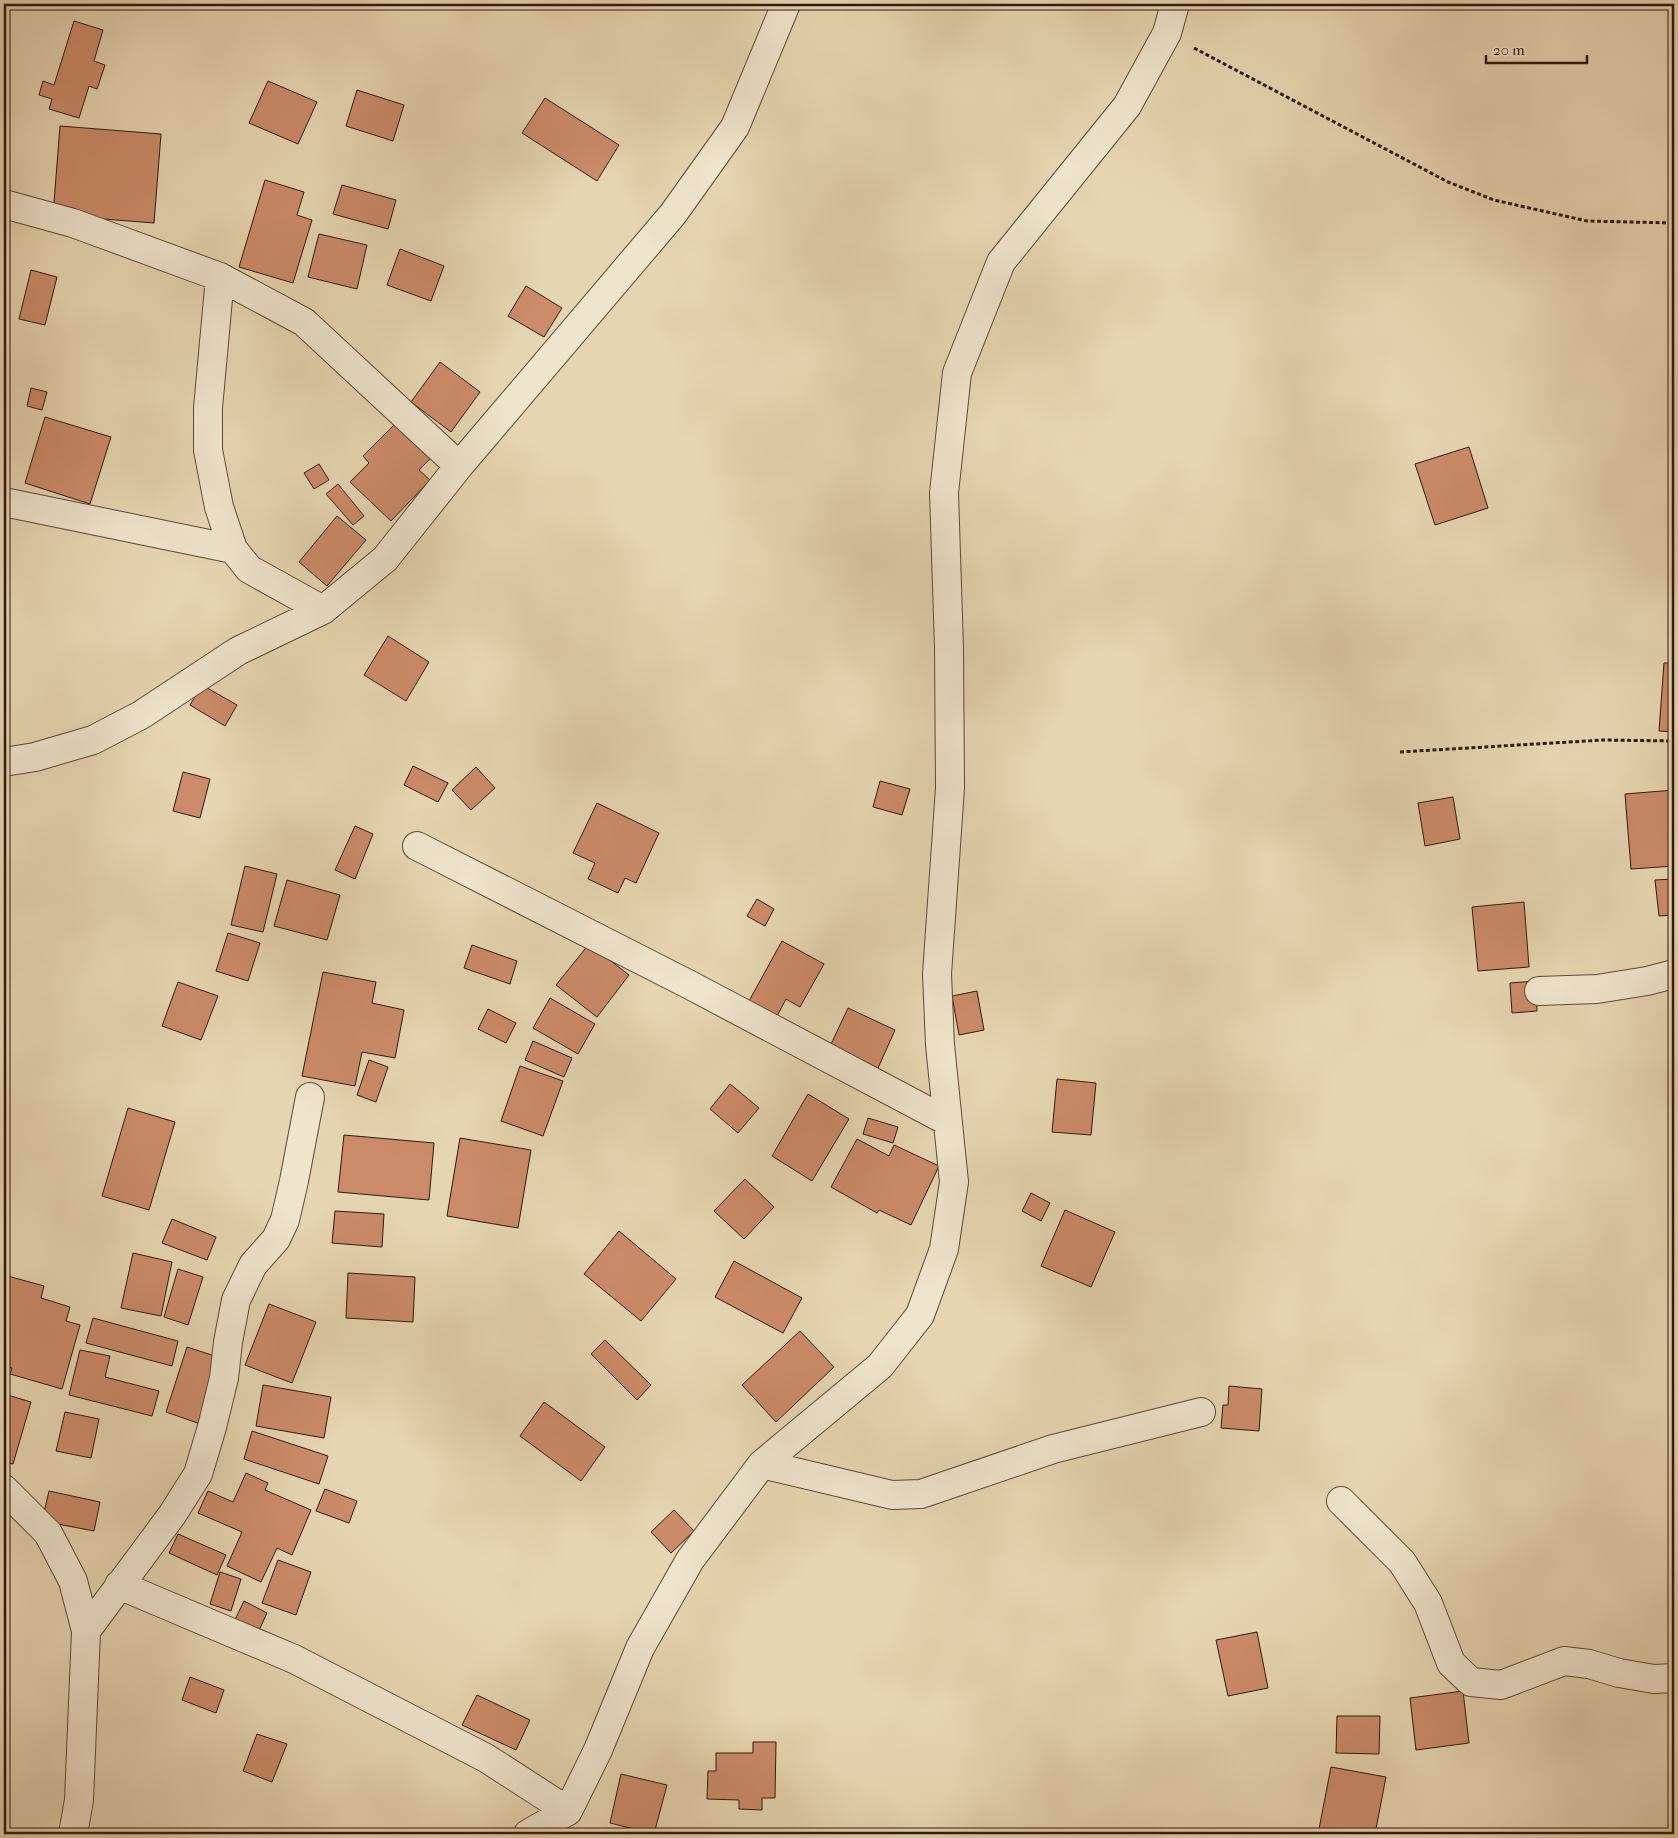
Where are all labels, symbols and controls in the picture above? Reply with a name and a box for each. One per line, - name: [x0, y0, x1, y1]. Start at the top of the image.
- scale bar: [1486, 32, 1587, 64]
- text: 20 m: [1493, 41, 1525, 59]

